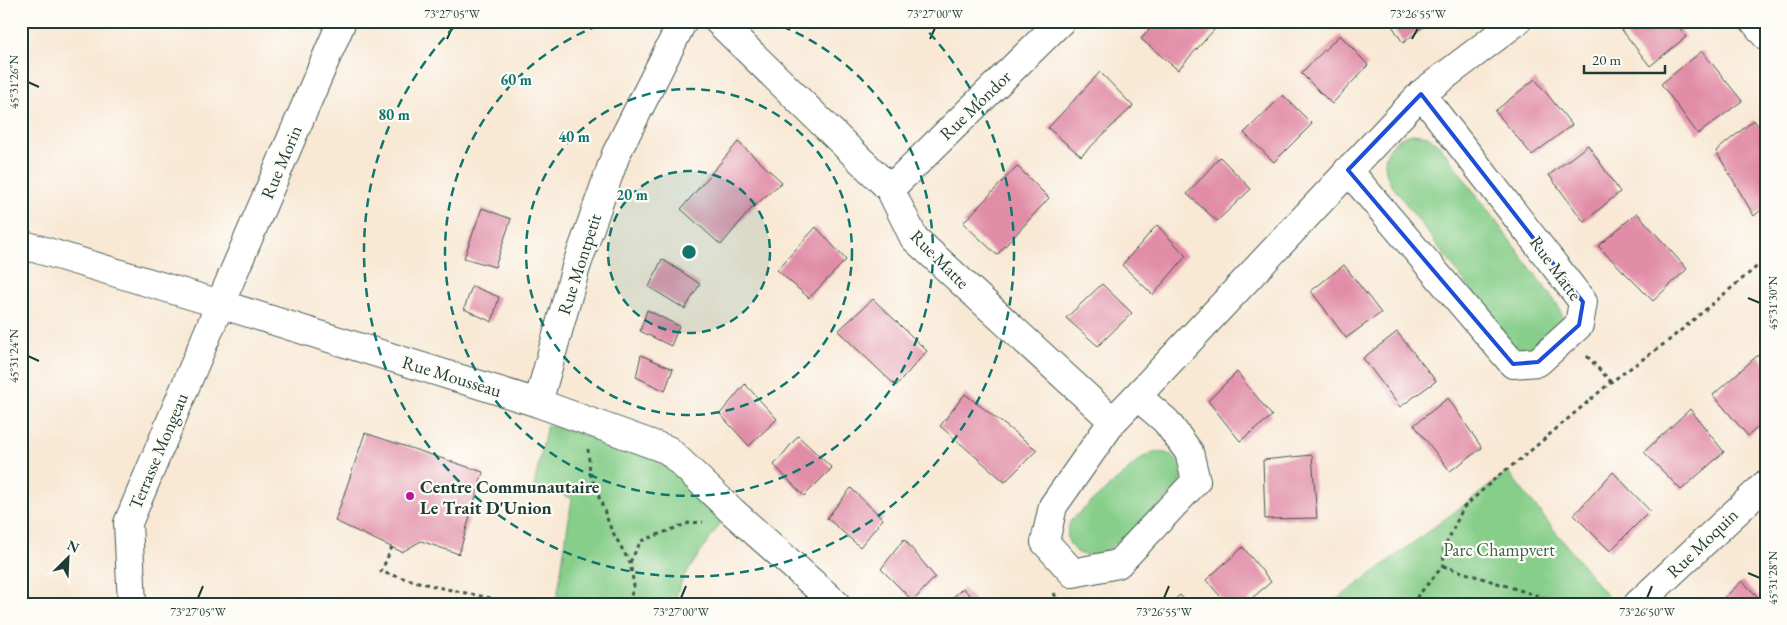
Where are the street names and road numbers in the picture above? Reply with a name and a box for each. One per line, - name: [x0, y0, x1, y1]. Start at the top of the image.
- street label: Rue Mondor: [934, 65, 1016, 145]
- street label: Rue Morin: [255, 121, 307, 202]
- street label: Rue Montpetit: [552, 210, 606, 317]
- street label: Rue Matte: [906, 225, 974, 293]
- street label: Rue Matte: [1525, 231, 1587, 305]
- street label: Rue Mousseau: [400, 350, 505, 402]
- street label: Terrasse Mongeau: [123, 389, 193, 513]
- street label: Rue Moquin: [1661, 503, 1743, 583]

